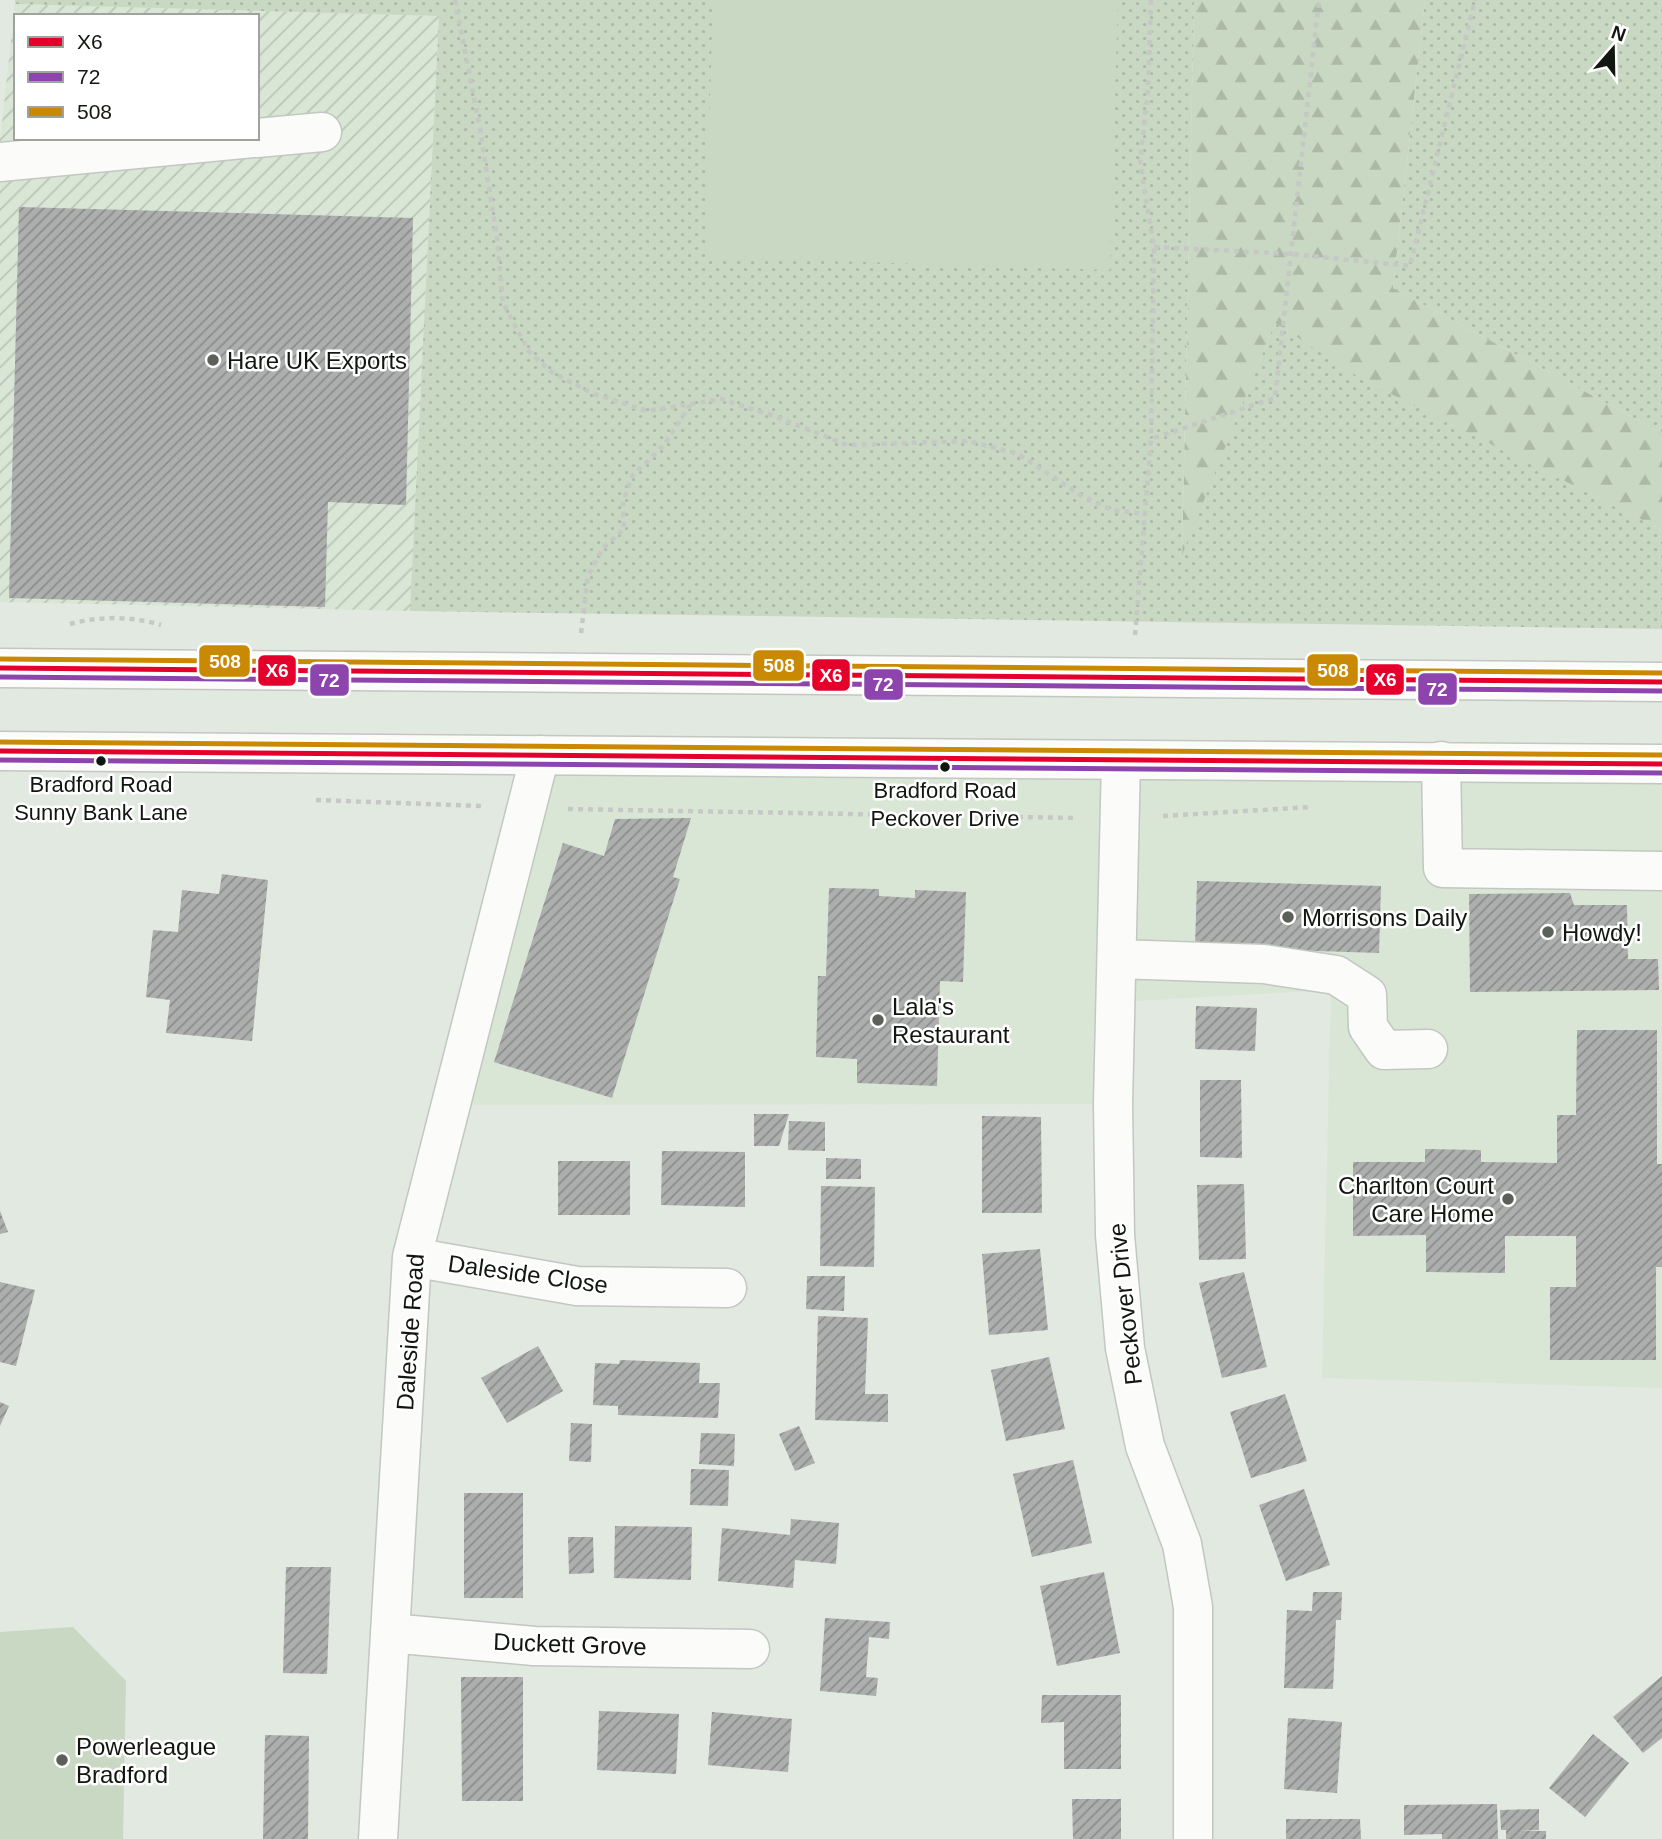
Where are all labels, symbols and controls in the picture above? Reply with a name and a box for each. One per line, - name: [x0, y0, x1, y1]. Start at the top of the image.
- legend: [14, 14, 259, 140]
- north arrow: [1578, 14, 1648, 84]
- text: N: [1609, 21, 1629, 46]
- text: X6: [77, 30, 103, 53]
- text: 72: [77, 65, 100, 88]
- text: 508: [77, 100, 112, 123]
- place label: Hare UK Exports: [227, 347, 407, 374]
- marker: Hare UK Exports: [205, 352, 221, 368]
- line badge: 508: [198, 644, 251, 678]
- line badge: 508: [752, 649, 805, 682]
- text: 508: [209, 651, 241, 672]
- line badge: 508: [1306, 653, 1359, 687]
- line badge: X6: [257, 654, 297, 687]
- text: 508: [763, 655, 795, 676]
- line badge: X6: [811, 658, 851, 692]
- text: X6: [265, 660, 289, 681]
- text: 508: [1317, 660, 1349, 681]
- line badge: 72: [309, 663, 350, 697]
- line badge: X6: [1365, 663, 1405, 696]
- text: X6: [819, 665, 843, 686]
- line badge: 72: [863, 668, 904, 701]
- text: X6: [1373, 669, 1397, 690]
- text: 72: [318, 670, 340, 691]
- line badge: 72: [1417, 672, 1458, 706]
- text: 72: [872, 674, 894, 695]
- text: 72: [1426, 679, 1448, 700]
- marker: Bradford Road Sunny Bank Lane: [94, 754, 108, 768]
- marker: Bradford Road Peckover Drive: [938, 760, 952, 774]
- place label: Bradford Road Sunny Bank Lane: [14, 772, 188, 825]
- place label: Bradford Road Peckover Drive: [870, 778, 1020, 831]
- place label: Morrisons Daily: [1302, 904, 1467, 931]
- marker: Morrisons Daily: [1280, 909, 1296, 925]
- place label: Howdy!: [1562, 919, 1642, 946]
- marker: Howdy!: [1540, 924, 1556, 940]
- place label: Lala's Restaurant: [892, 993, 1010, 1048]
- marker: Lala's Restaurant: [870, 1012, 886, 1028]
- place label: Charlton Court Care Home: [1338, 1172, 1494, 1227]
- marker: Charlton Court Care Home: [1500, 1191, 1516, 1207]
- street label: Peckover Drive: [1103, 1222, 1147, 1386]
- street label: Daleside Close: [446, 1249, 610, 1299]
- street label: Daleside Road: [391, 1253, 429, 1411]
- street label: Duckett Grove: [493, 1628, 647, 1660]
- place label: Powerleague Bradford: [76, 1733, 216, 1788]
- marker: Powerleague Bradford: [54, 1752, 70, 1768]

